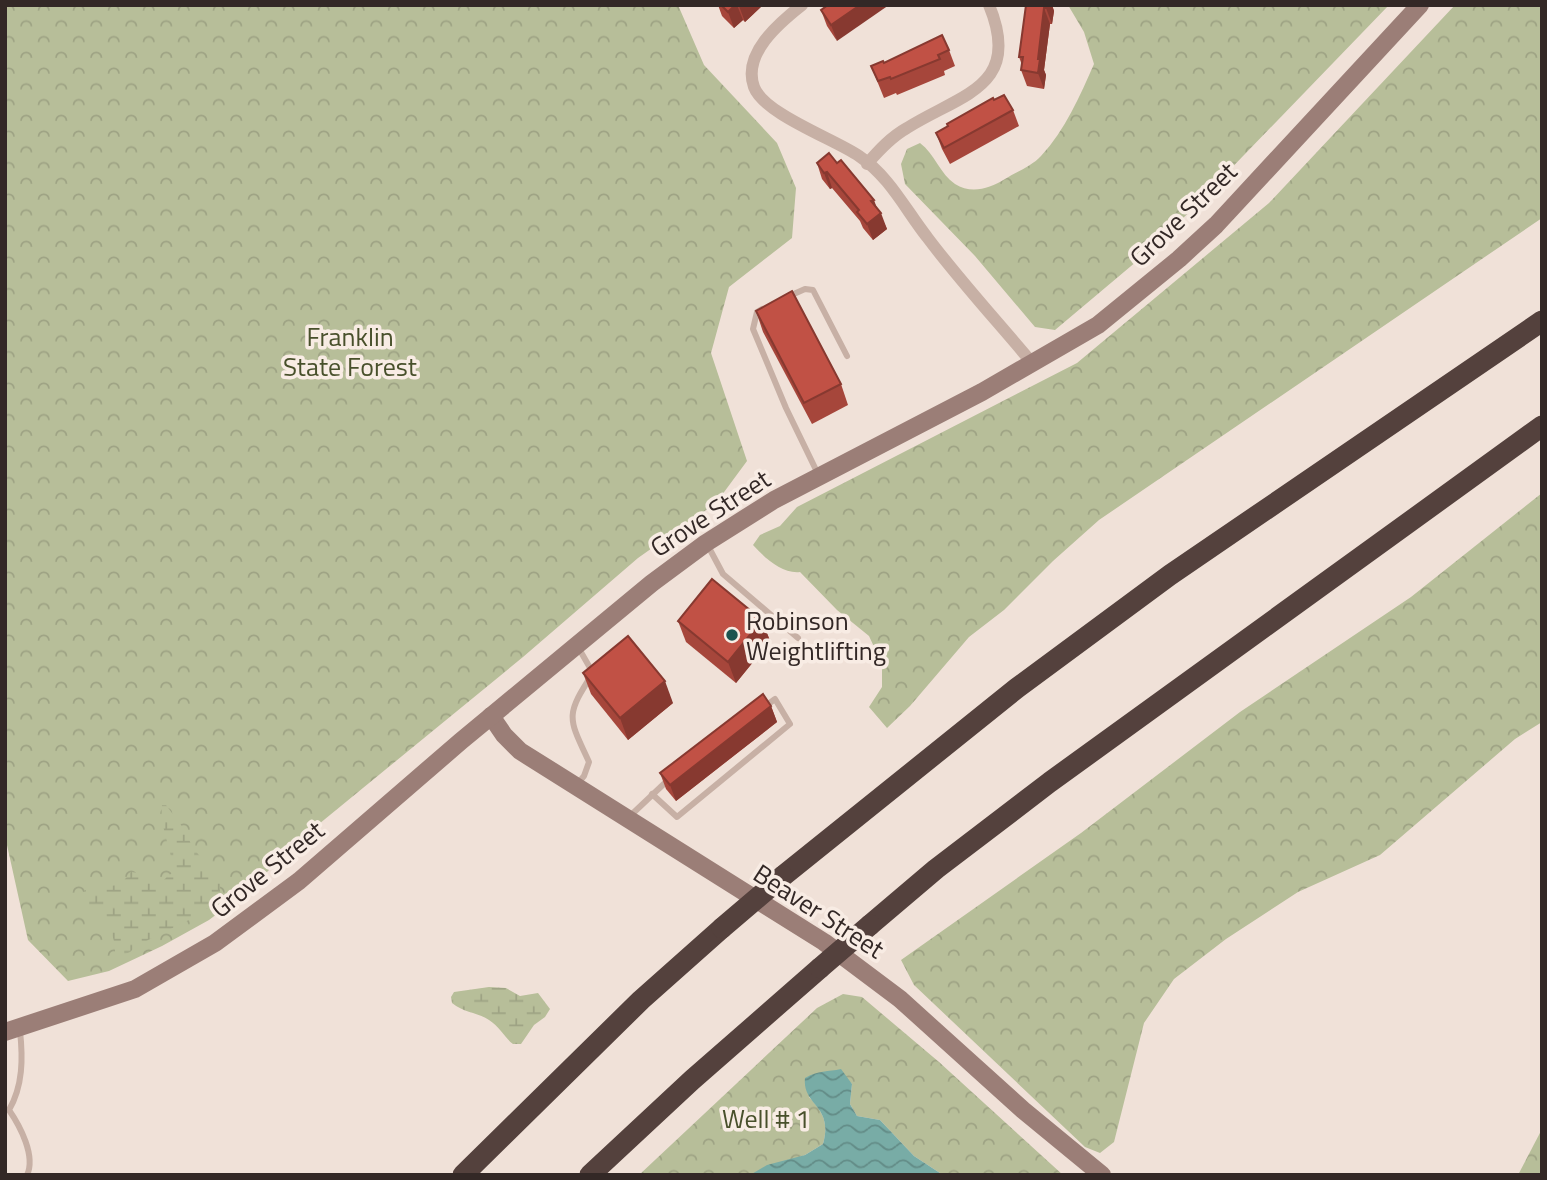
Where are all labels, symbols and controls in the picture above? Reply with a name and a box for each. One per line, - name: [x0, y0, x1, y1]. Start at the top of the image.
- street label: Grove Street: [1120, 153, 1246, 275]
- park label: Franklin State Forest: [283, 317, 417, 386]
- street label: Grove Street: [642, 459, 778, 567]
- place label: Robinson Weightlifting: [746, 601, 886, 670]
- marker: Robinson Weightlifting: [724, 627, 740, 643]
- street label: Grove Street: [202, 811, 332, 927]
- street label: Beaver Street: [746, 854, 892, 968]
- park label: Well # 1: [722, 1099, 810, 1138]

